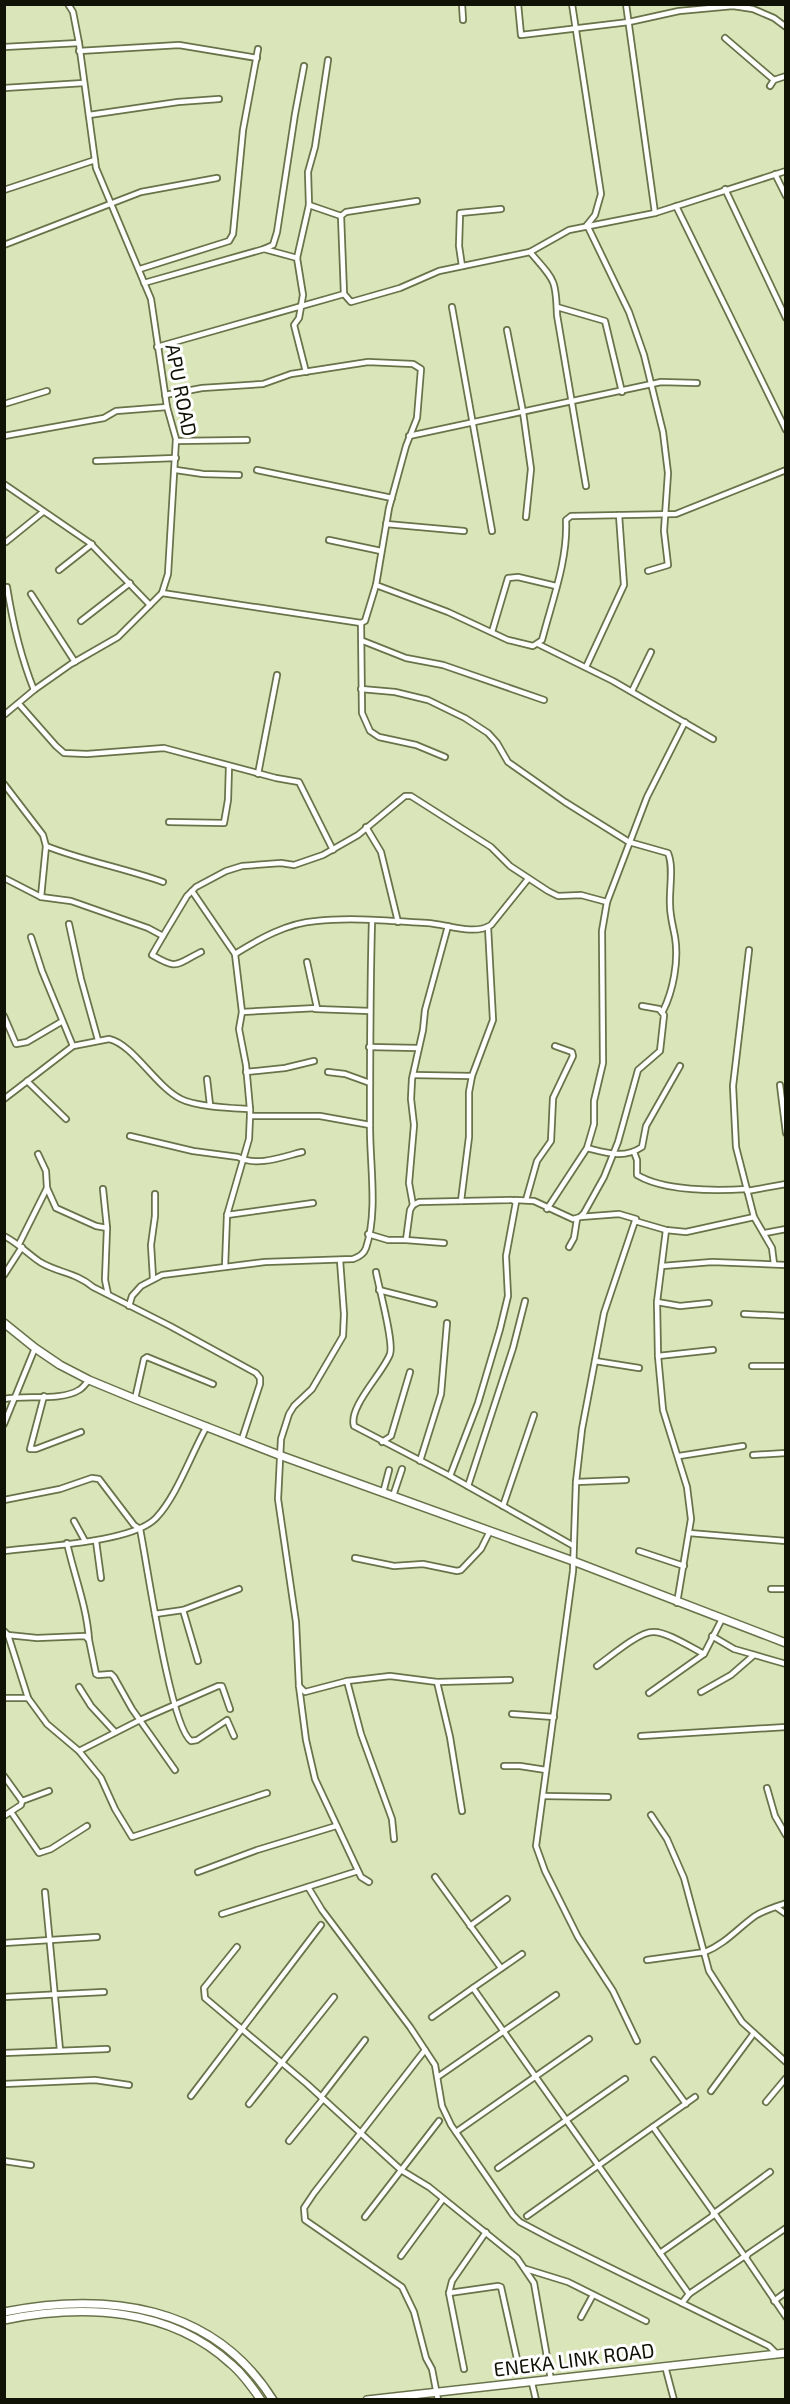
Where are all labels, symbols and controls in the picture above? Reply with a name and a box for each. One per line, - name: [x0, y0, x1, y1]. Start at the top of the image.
- street label: APU ROAD: [161, 342, 203, 438]
- street label: ENEKA LINK ROAD: [492, 2337, 656, 2381]

